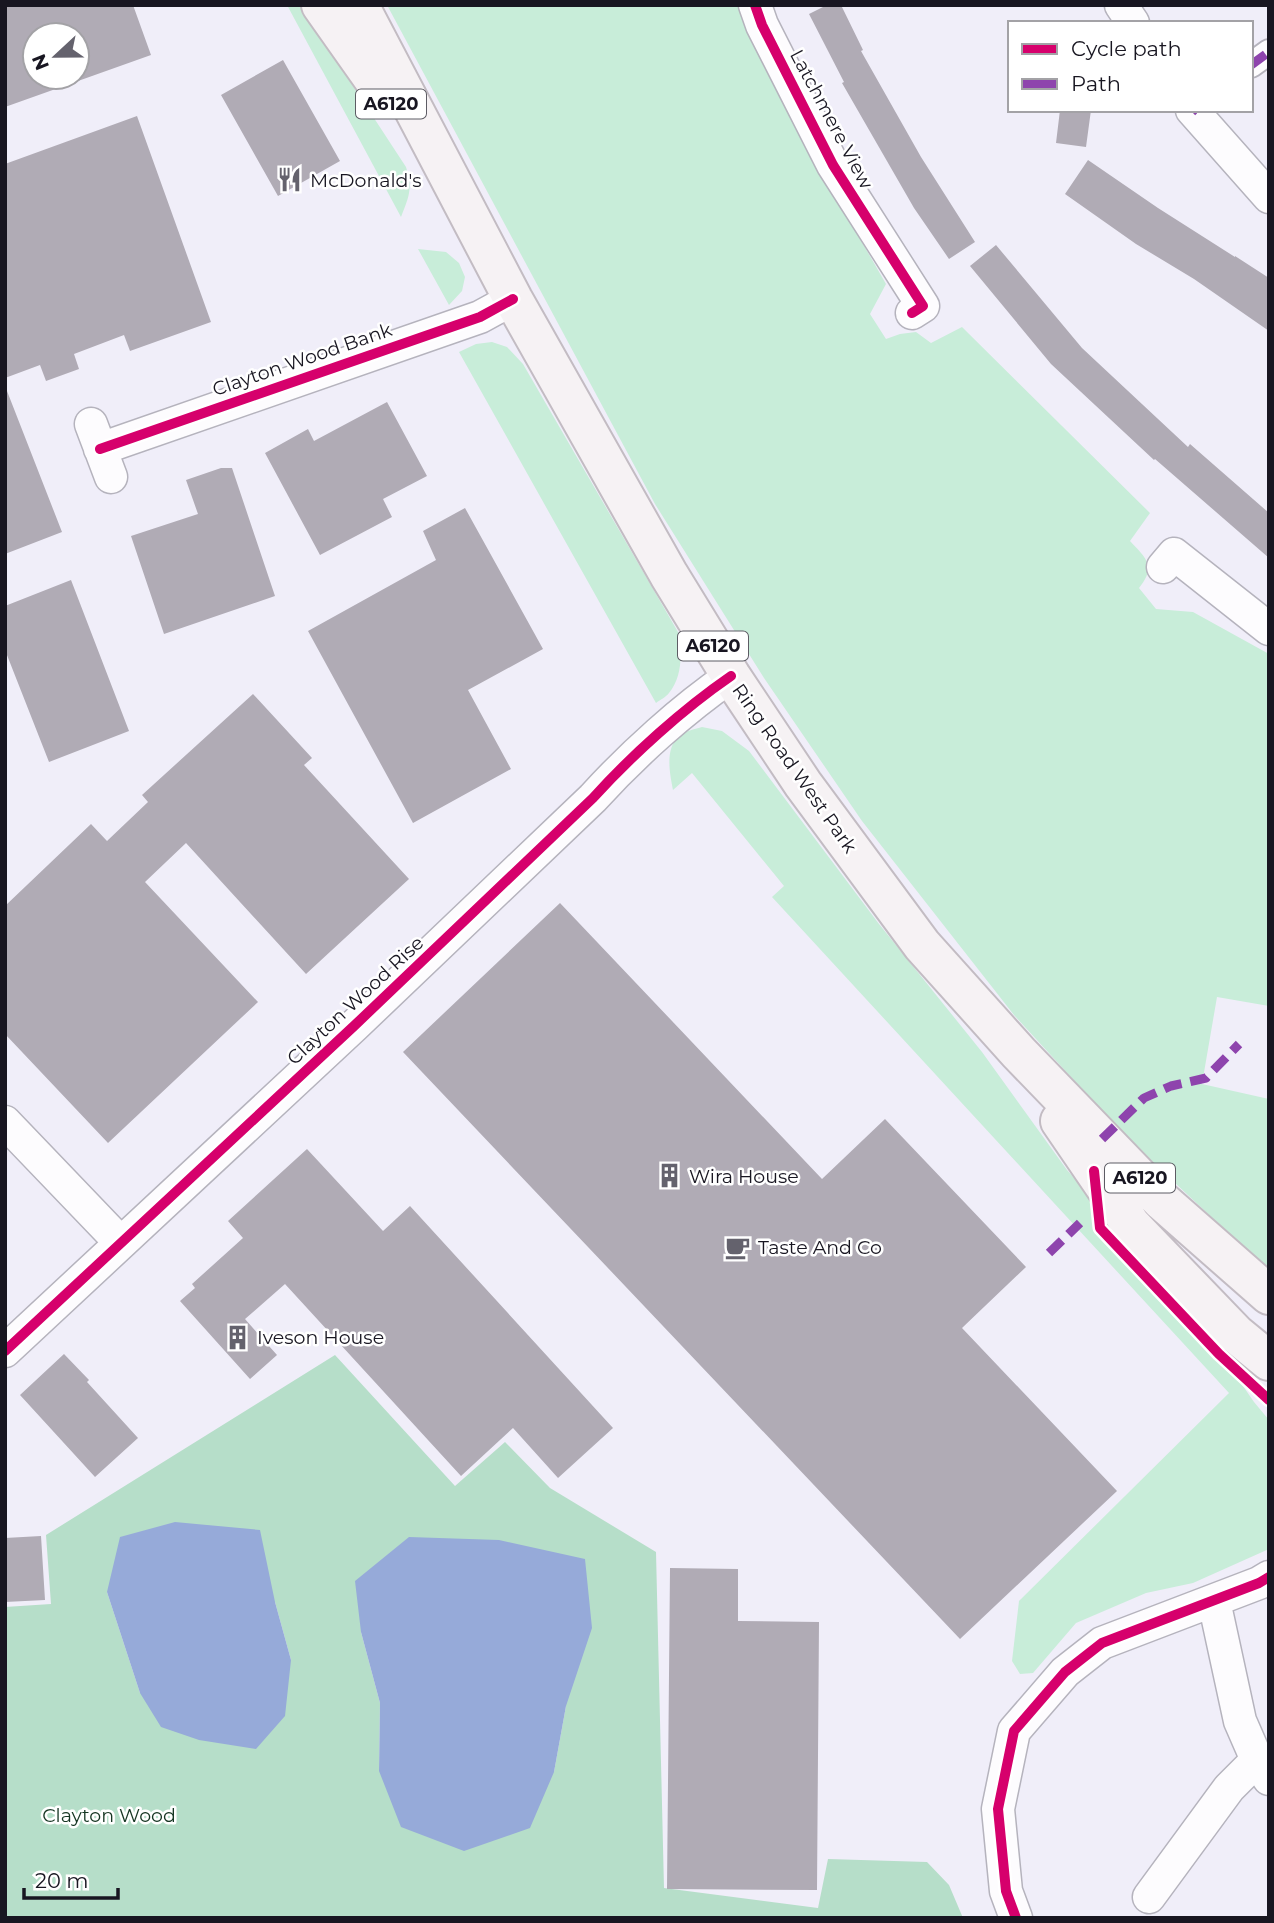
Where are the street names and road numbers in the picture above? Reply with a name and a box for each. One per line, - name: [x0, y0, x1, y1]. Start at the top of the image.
- street label: Latchmere View: [785, 46, 878, 193]
- road number: A6120: [356, 90, 426, 119]
- street label: Clayton Wood Bank: [209, 318, 396, 401]
- road number: A6120: [678, 632, 748, 660]
- street label: Ring Road West Park: [727, 679, 862, 858]
- street label: Clayton Wood Rise: [282, 931, 428, 1070]
- road number: A6120: [1105, 1163, 1175, 1192]

